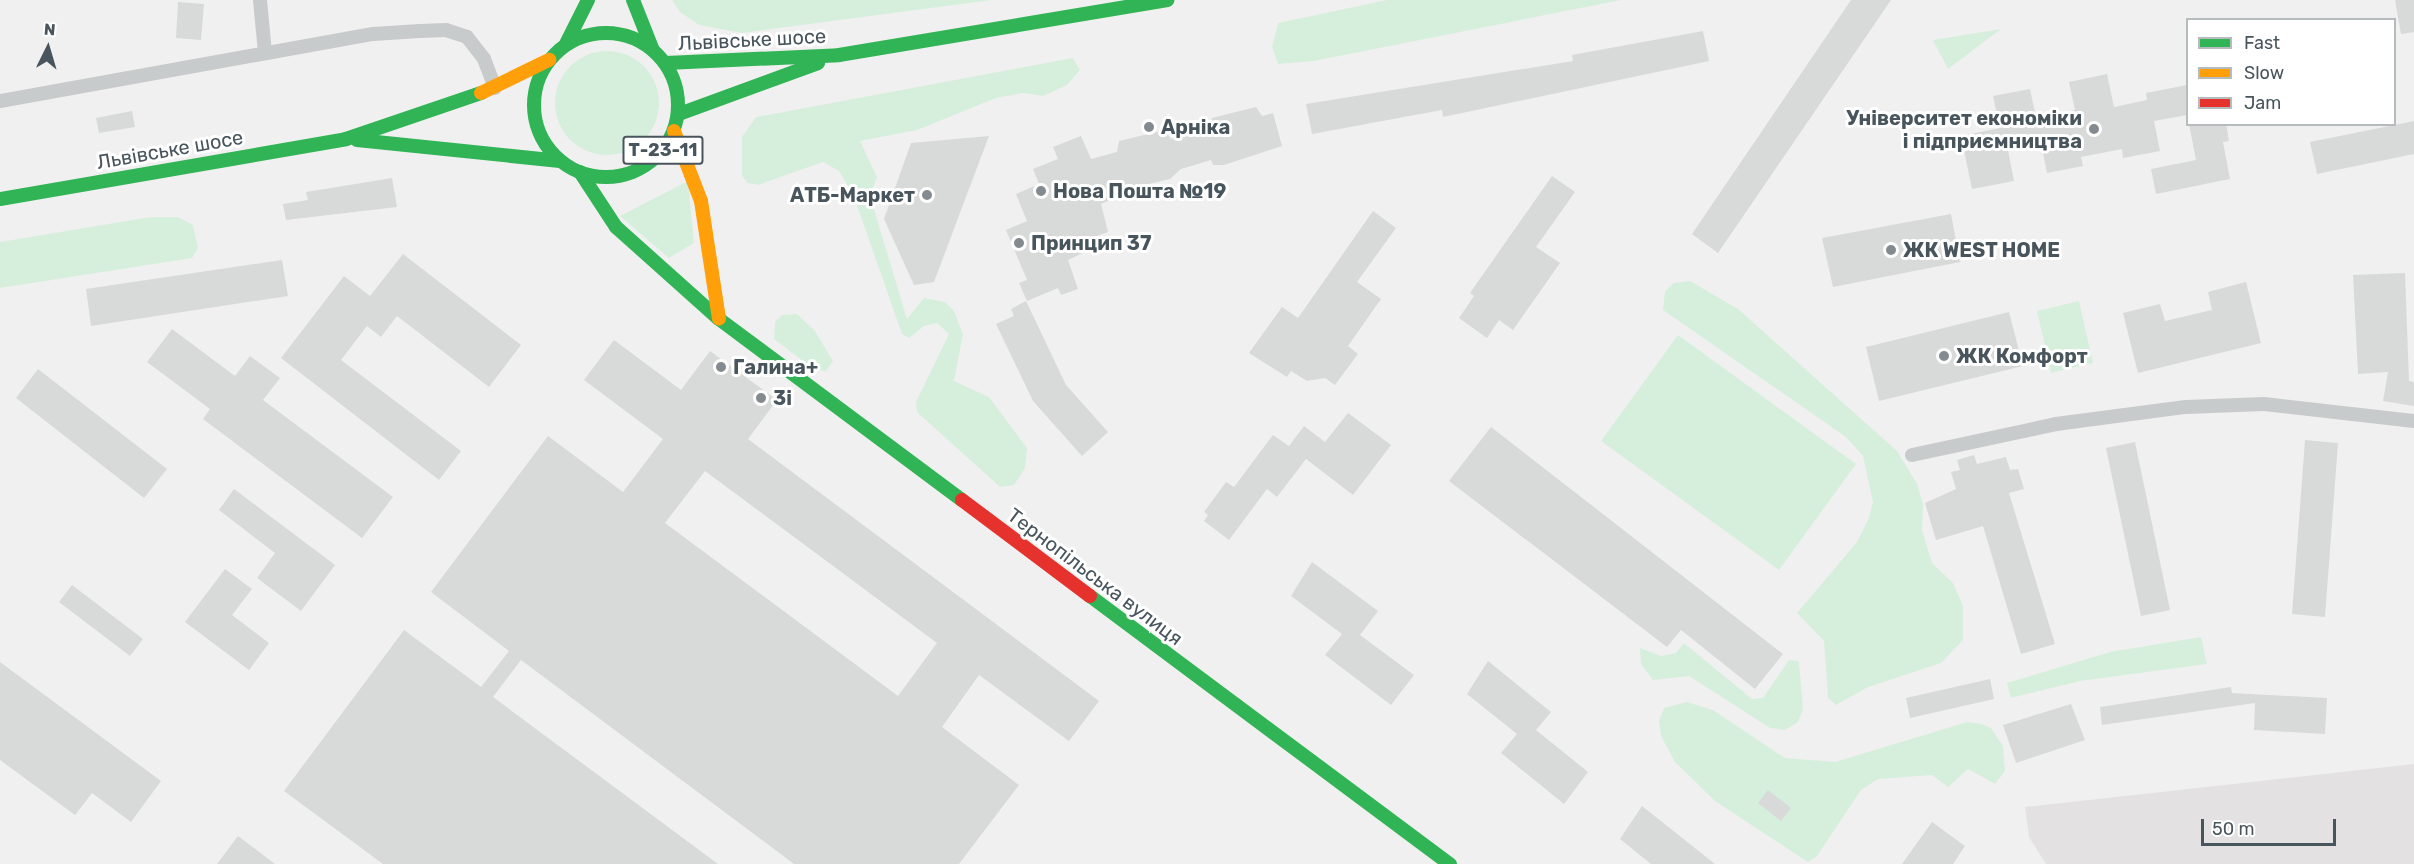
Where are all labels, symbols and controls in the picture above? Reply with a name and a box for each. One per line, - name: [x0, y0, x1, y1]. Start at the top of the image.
- north arrow: [18, 18, 78, 78]
- legend: [2186, 18, 2396, 126]
- text: N: [43, 20, 56, 40]
- street label: Львівське шосе: [677, 24, 827, 56]
- text: Fast: [2244, 32, 2280, 54]
- text: Slow: [2244, 62, 2284, 84]
- text: Jam: [2244, 92, 2281, 114]
- place label: Університет економіки і підприємництва: [1846, 106, 2082, 153]
- place label: Арніка: [1161, 115, 1230, 139]
- marker: Арніка: [1142, 120, 1156, 134]
- marker: Університет економіки і підприємництва: [2087, 122, 2101, 136]
- street label: Львівське шосе: [95, 125, 245, 175]
- road number: Т-23-11: [621, 135, 705, 165]
- place label: Нова Пошта №19: [1053, 179, 1226, 203]
- place label: АТБ-Маркет: [790, 183, 915, 207]
- marker: Нова Пошта №19: [1034, 184, 1048, 198]
- marker: АТБ-Маркет: [920, 188, 934, 202]
- place label: Принцип 37: [1031, 231, 1151, 255]
- marker: Принцип 37: [1012, 236, 1026, 250]
- place label: ЖК WEST HOME: [1903, 238, 2061, 262]
- marker: ЖК WEST HOME: [1884, 243, 1898, 257]
- place label: ЖК Комфорт: [1956, 344, 2088, 368]
- marker: ЖК Комфорт: [1937, 349, 1951, 363]
- place label: Галина+: [733, 355, 818, 379]
- marker: Галина+: [714, 360, 728, 374]
- place label: 3і: [773, 386, 792, 410]
- marker: 3і: [754, 391, 768, 405]
- street label: Тернопільська вулиця: [1003, 503, 1187, 651]
- scale bar: [2204, 807, 2339, 845]
- text: 50 m: [2212, 818, 2255, 840]

